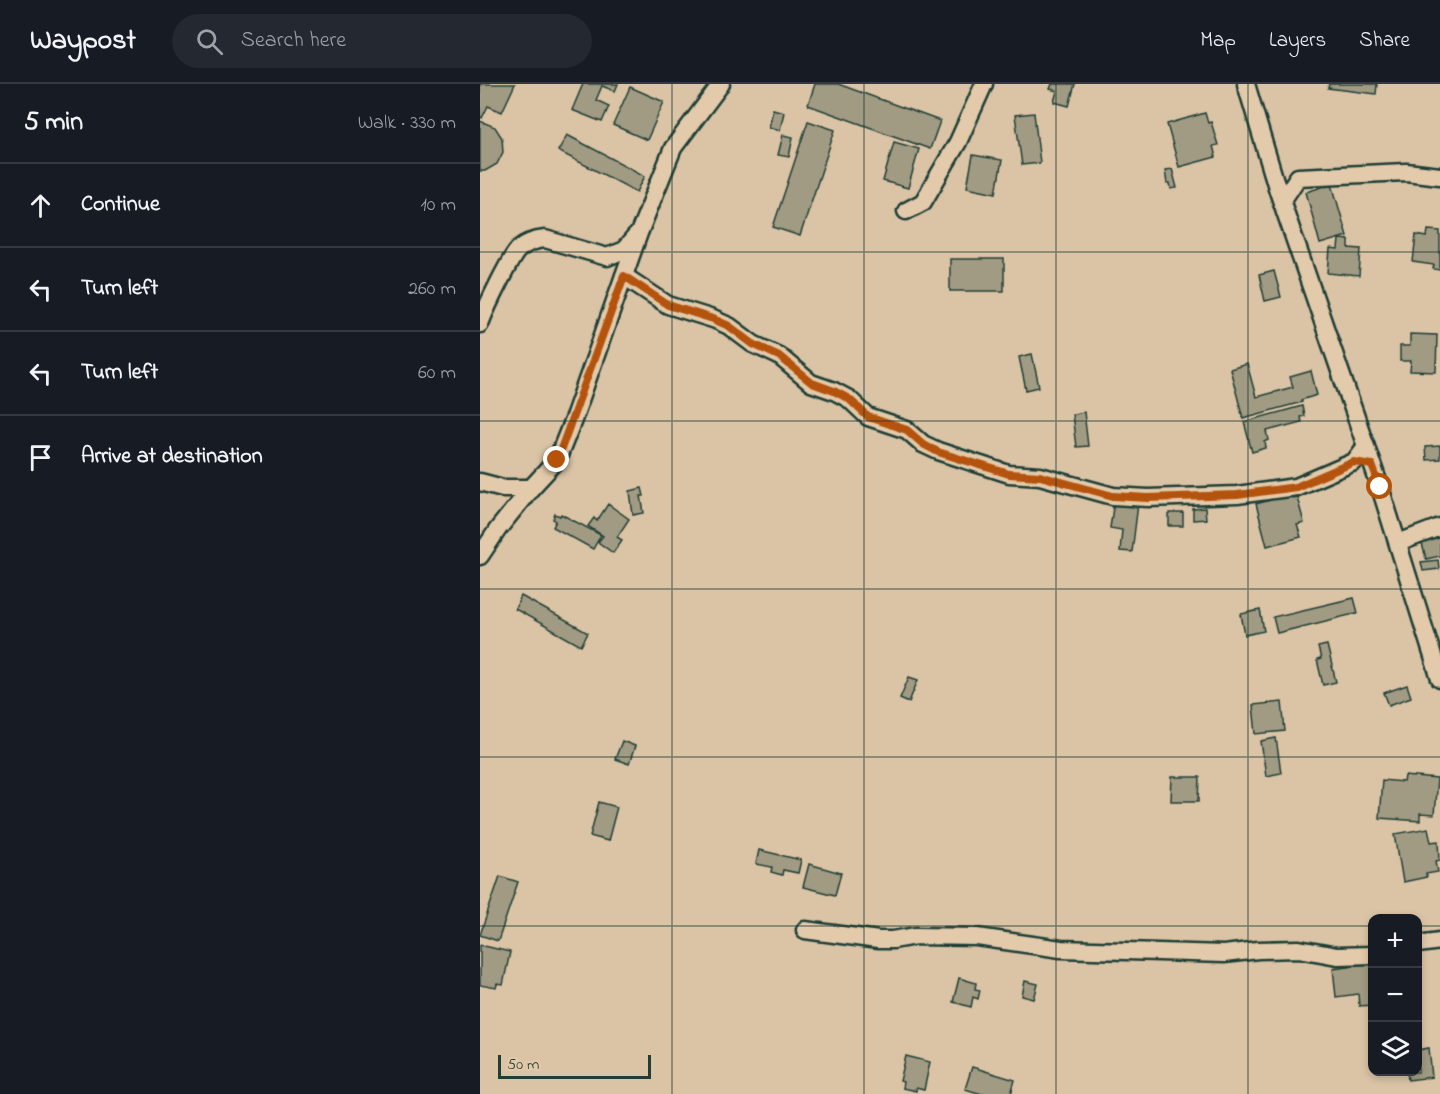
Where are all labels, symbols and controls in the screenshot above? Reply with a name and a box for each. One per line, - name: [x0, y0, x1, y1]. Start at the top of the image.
- search box: [172, 14, 592, 68]
- text: Waypost: [30, 21, 136, 62]
- icon: search: [193, 25, 226, 58]
- text: Search here: [241, 25, 346, 57]
- text: Map: [1200, 26, 1236, 56]
- text: Layers: [1269, 26, 1326, 56]
- text: Share: [1359, 26, 1410, 56]
- text: 5 min: [24, 104, 83, 142]
- text: Walk · 330 m: [358, 109, 456, 138]
- icon: ahead: [24, 189, 57, 222]
- text: Continue: [81, 189, 160, 221]
- text: 10 m: [420, 191, 456, 220]
- icon: left: [24, 273, 57, 306]
- text: Turn left: [81, 273, 158, 305]
- text: 260 m: [408, 275, 456, 304]
- icon: left: [24, 357, 57, 390]
- text: Turn left: [81, 357, 158, 389]
- text: 60 m: [418, 359, 456, 388]
- icon: arrive: [24, 441, 57, 474]
- text: Arrive at destination: [81, 441, 263, 473]
- route end: [543, 446, 569, 472]
- route start: [1366, 473, 1392, 499]
- map controls: [1368, 914, 1422, 1076]
- button: +: [1368, 914, 1422, 968]
- button: −: [1368, 968, 1422, 1022]
- button: layers: [1368, 1022, 1422, 1076]
- scale bar: [498, 1052, 651, 1080]
- text: 50 m: [507, 1053, 539, 1077]

